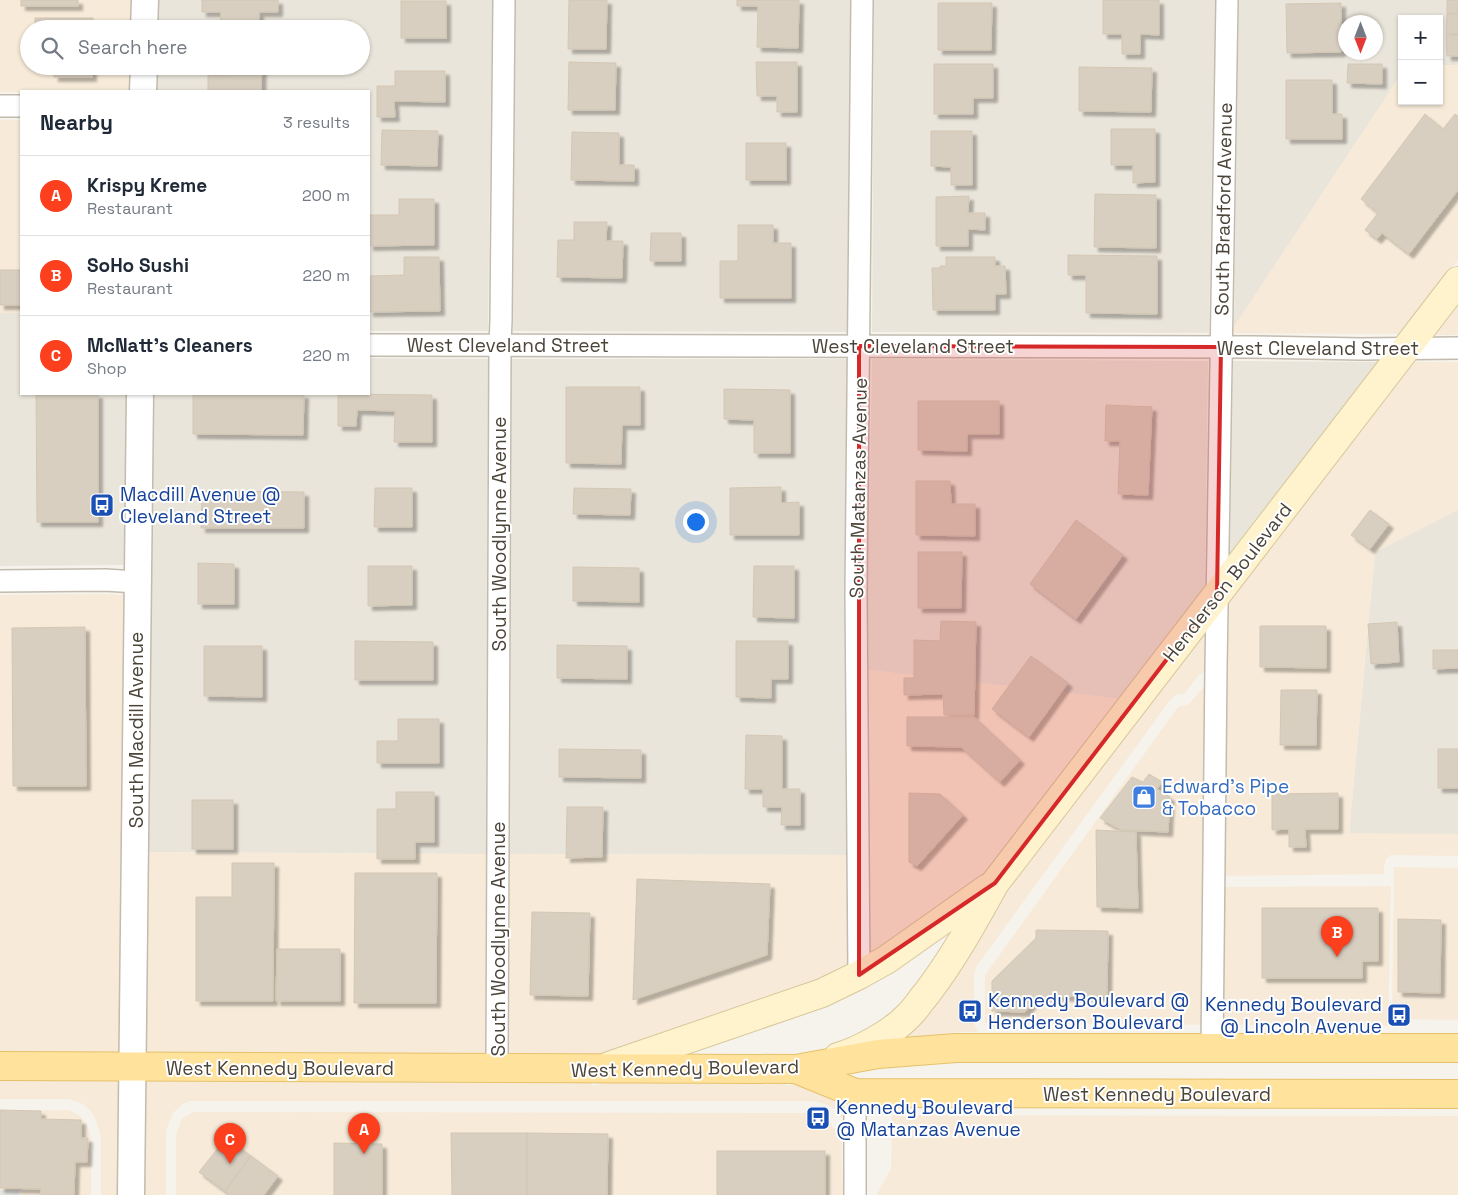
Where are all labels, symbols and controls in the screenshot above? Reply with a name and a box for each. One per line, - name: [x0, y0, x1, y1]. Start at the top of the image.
- north arrow: [1338, 15, 1383, 60]
- map controls: [1398, 15, 1443, 105]
- button: +: [1398, 15, 1443, 60]
- search box: [20, 20, 370, 75]
- icon: search: [38, 34, 66, 62]
- text: Search here: [78, 35, 188, 60]
- button: −: [1398, 60, 1443, 105]
- street label: South Bradford Avenue: [1209, 102, 1238, 316]
- text: Nearby: [40, 109, 113, 136]
- text: 3 results: [283, 112, 350, 133]
- text: Krispy Kreme: [87, 173, 207, 198]
- text: A: [51, 185, 61, 206]
- text: 200 m: [302, 185, 350, 206]
- text: Restaurant: [87, 198, 173, 219]
- text: SoHo Sushi: [87, 253, 189, 278]
- text: B: [51, 265, 61, 286]
- text: 220 m: [303, 265, 350, 286]
- text: Restaurant: [87, 278, 173, 299]
- text: McNatt's Cleaners: [87, 333, 253, 358]
- street label: West Cleveland Street: [407, 333, 609, 358]
- street label: West Cleveland Street: [812, 334, 1014, 359]
- street label: West Cleveland Street: [1217, 336, 1419, 361]
- text: C: [51, 345, 61, 366]
- text: 220 m: [303, 345, 350, 366]
- text: Shop: [87, 358, 127, 379]
- street label: South Matanzas Avenue: [844, 377, 873, 599]
- street label: South Woodlynne Avenue: [487, 417, 512, 651]
- place label: Macdill Avenue @ Cleveland Street: [120, 482, 281, 529]
- bus stop icon: Macdill Avenue @ Cleveland Street: [89, 492, 115, 518]
- street label: Henderson Boulevard: [1157, 498, 1297, 667]
- your location: [683, 509, 709, 535]
- street label: South Macdill Avenue: [124, 632, 149, 828]
- place label: Edward's Pipe & Tobacco: [1162, 774, 1289, 821]
- shop icon: Edward's Pipe & Tobacco: [1131, 784, 1157, 810]
- street label: South Woodlynne Avenue: [486, 822, 511, 1056]
- pin: B: [1321, 916, 1353, 957]
- place label: Kennedy Boulevard @ Henderson Boulevard: [988, 988, 1190, 1035]
- place label: Kennedy Boulevard @ Lincoln Avenue: [1205, 992, 1382, 1039]
- bus stop icon: Kennedy Boulevard @ Henderson Boulevard: [957, 998, 983, 1024]
- bus stop icon: Kennedy Boulevard @ Lincoln Avenue: [1386, 1002, 1412, 1028]
- street label: West Kennedy Boulevard: [571, 1054, 799, 1083]
- street label: West Kennedy Boulevard: [166, 1056, 394, 1081]
- street label: West Kennedy Boulevard: [1043, 1082, 1271, 1107]
- place label: Kennedy Boulevard @ Matanzas Avenue: [836, 1095, 1021, 1142]
- bus stop icon: Kennedy Boulevard @ Matanzas Avenue: [805, 1105, 831, 1131]
- pin: A: [348, 1113, 380, 1154]
- pin: C: [214, 1123, 246, 1164]

